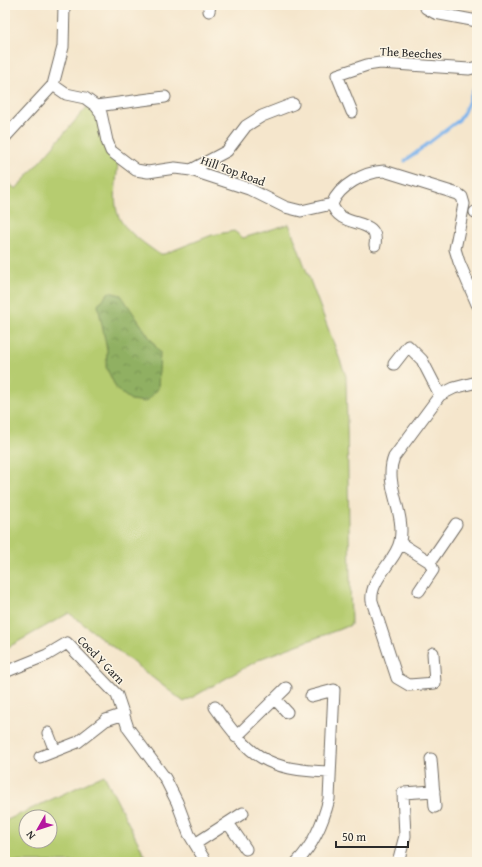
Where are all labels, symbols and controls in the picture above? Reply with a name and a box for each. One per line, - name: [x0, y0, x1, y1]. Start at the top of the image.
- street label: The Beeches: [380, 42, 443, 63]
- street label: Hill Top Road: [199, 151, 268, 190]
- street label: Coed Y Garn: [74, 632, 129, 688]
- north arrow: [18, 809, 58, 849]
- scale bar: [336, 823, 408, 849]
- text: N: [21, 827, 39, 843]
- text: 50 m: [342, 828, 366, 845]

